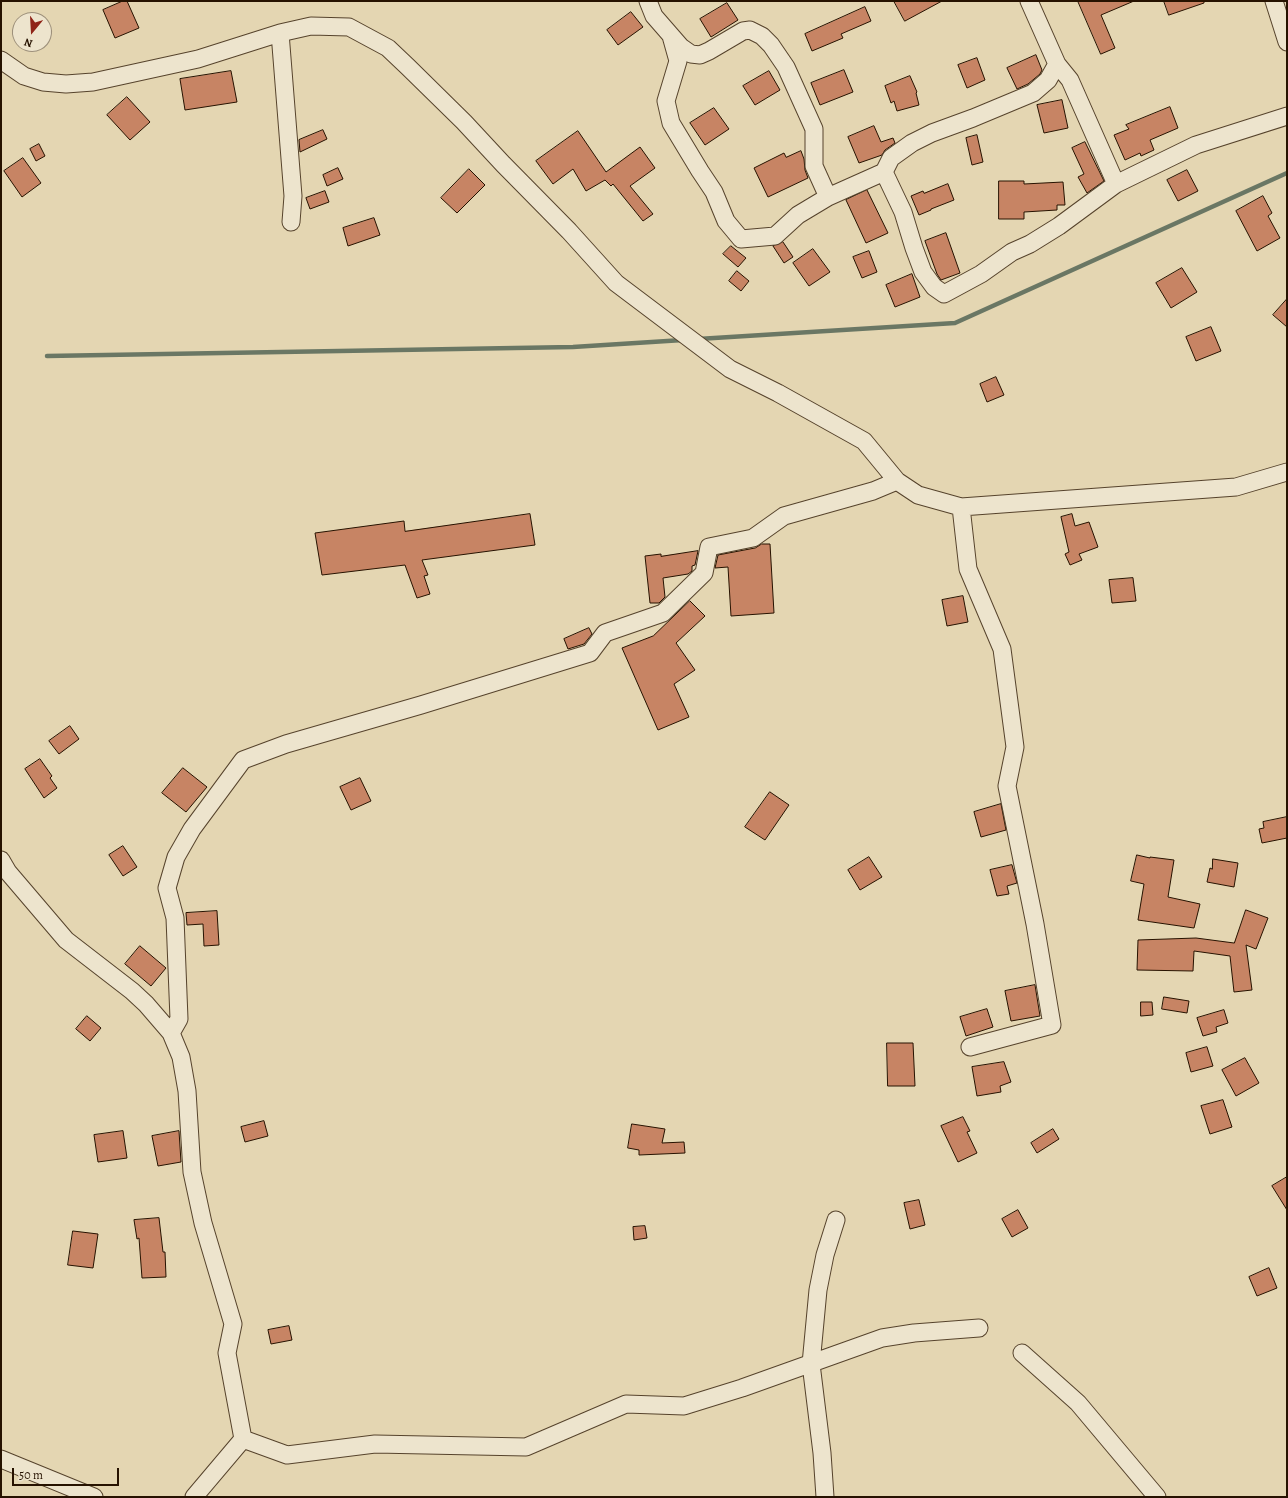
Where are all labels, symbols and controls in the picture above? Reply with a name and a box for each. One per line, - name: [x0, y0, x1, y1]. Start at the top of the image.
- north arrow: [12, 12, 52, 52]
- text: N: [22, 35, 35, 51]
- scale bar: [14, 1460, 121, 1486]
- text: 50 m: [19, 1467, 43, 1483]

